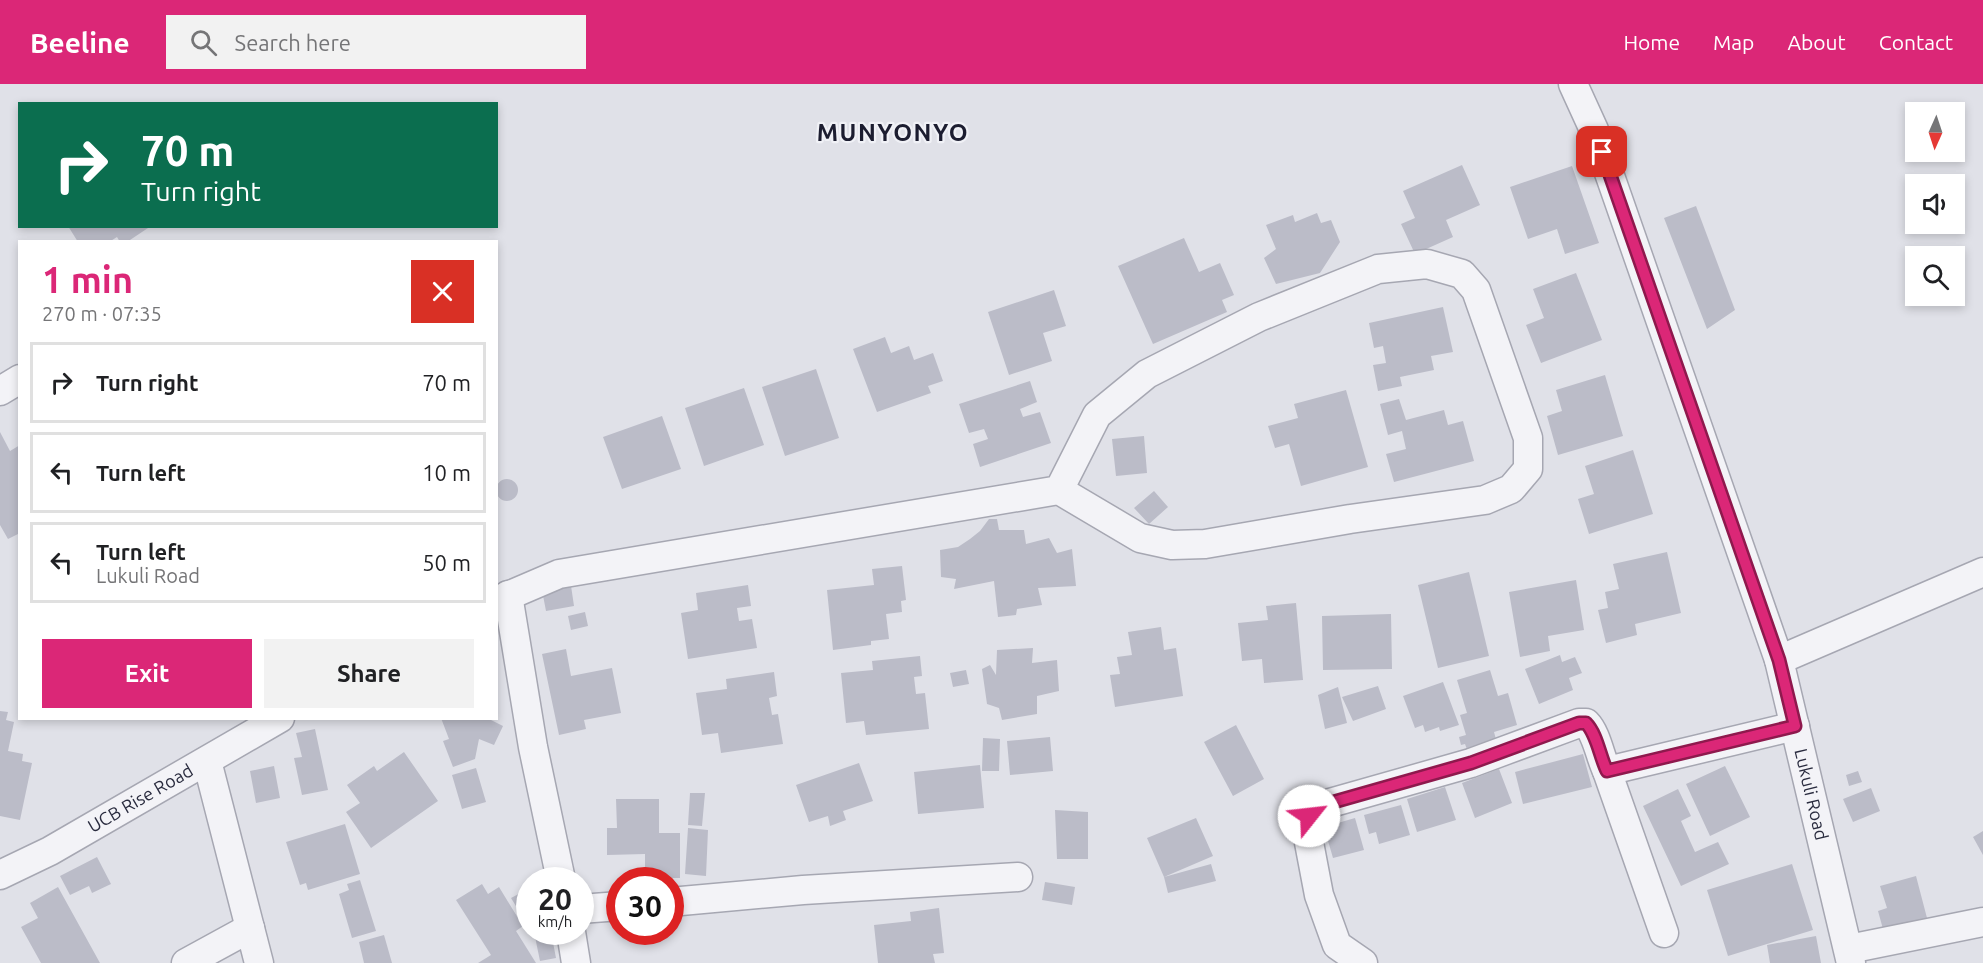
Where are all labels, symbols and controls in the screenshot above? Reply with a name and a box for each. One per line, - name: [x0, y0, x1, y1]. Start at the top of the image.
- search box: [166, 15, 586, 69]
- icon: search: [187, 26, 220, 59]
- text: Beeline: [30, 27, 130, 58]
- text: Search here: [235, 30, 351, 55]
- text: Home: [1623, 30, 1680, 54]
- text: Map: [1713, 30, 1754, 54]
- text: About: [1787, 30, 1846, 54]
- text: Contact: [1879, 30, 1953, 54]
- north arrow: [1905, 102, 1965, 162]
- map controls: [1905, 102, 1965, 306]
- district label: MUNYONYO: [817, 119, 969, 146]
- icon: right: [42, 126, 120, 204]
- pin: [1576, 126, 1627, 177]
- text: 70 m: [141, 127, 235, 174]
- icon: arrive: [1585, 135, 1618, 168]
- button: sound: [1905, 174, 1965, 234]
- text: Turn right: [141, 176, 261, 206]
- button: search: [1905, 246, 1965, 306]
- text: 1 min: [42, 259, 133, 300]
- button: close: [411, 260, 474, 323]
- text: 270 m · 07:35: [42, 302, 162, 325]
- icon: right: [45, 366, 78, 399]
- text: Turn right: [96, 370, 198, 395]
- text: 70 m: [422, 370, 471, 395]
- icon: left: [45, 456, 78, 489]
- text: Turn left: [96, 460, 186, 485]
- text: 10 m: [422, 460, 471, 485]
- text: Turn left: [96, 539, 186, 564]
- icon: left: [45, 546, 78, 579]
- text: 50 m: [422, 550, 471, 575]
- text: Lukuli Road: [96, 564, 200, 587]
- button: Exit: [42, 639, 252, 708]
- button: Share: [264, 639, 474, 708]
- street label: Lukuli Road: [1791, 746, 1832, 842]
- street label: UCB Rise Road: [84, 760, 196, 836]
- position arrow: [1277, 784, 1341, 848]
- speed limit sign: 30: [606, 867, 684, 945]
- text: 20: [538, 882, 572, 916]
- text: km/h: [538, 913, 572, 930]

